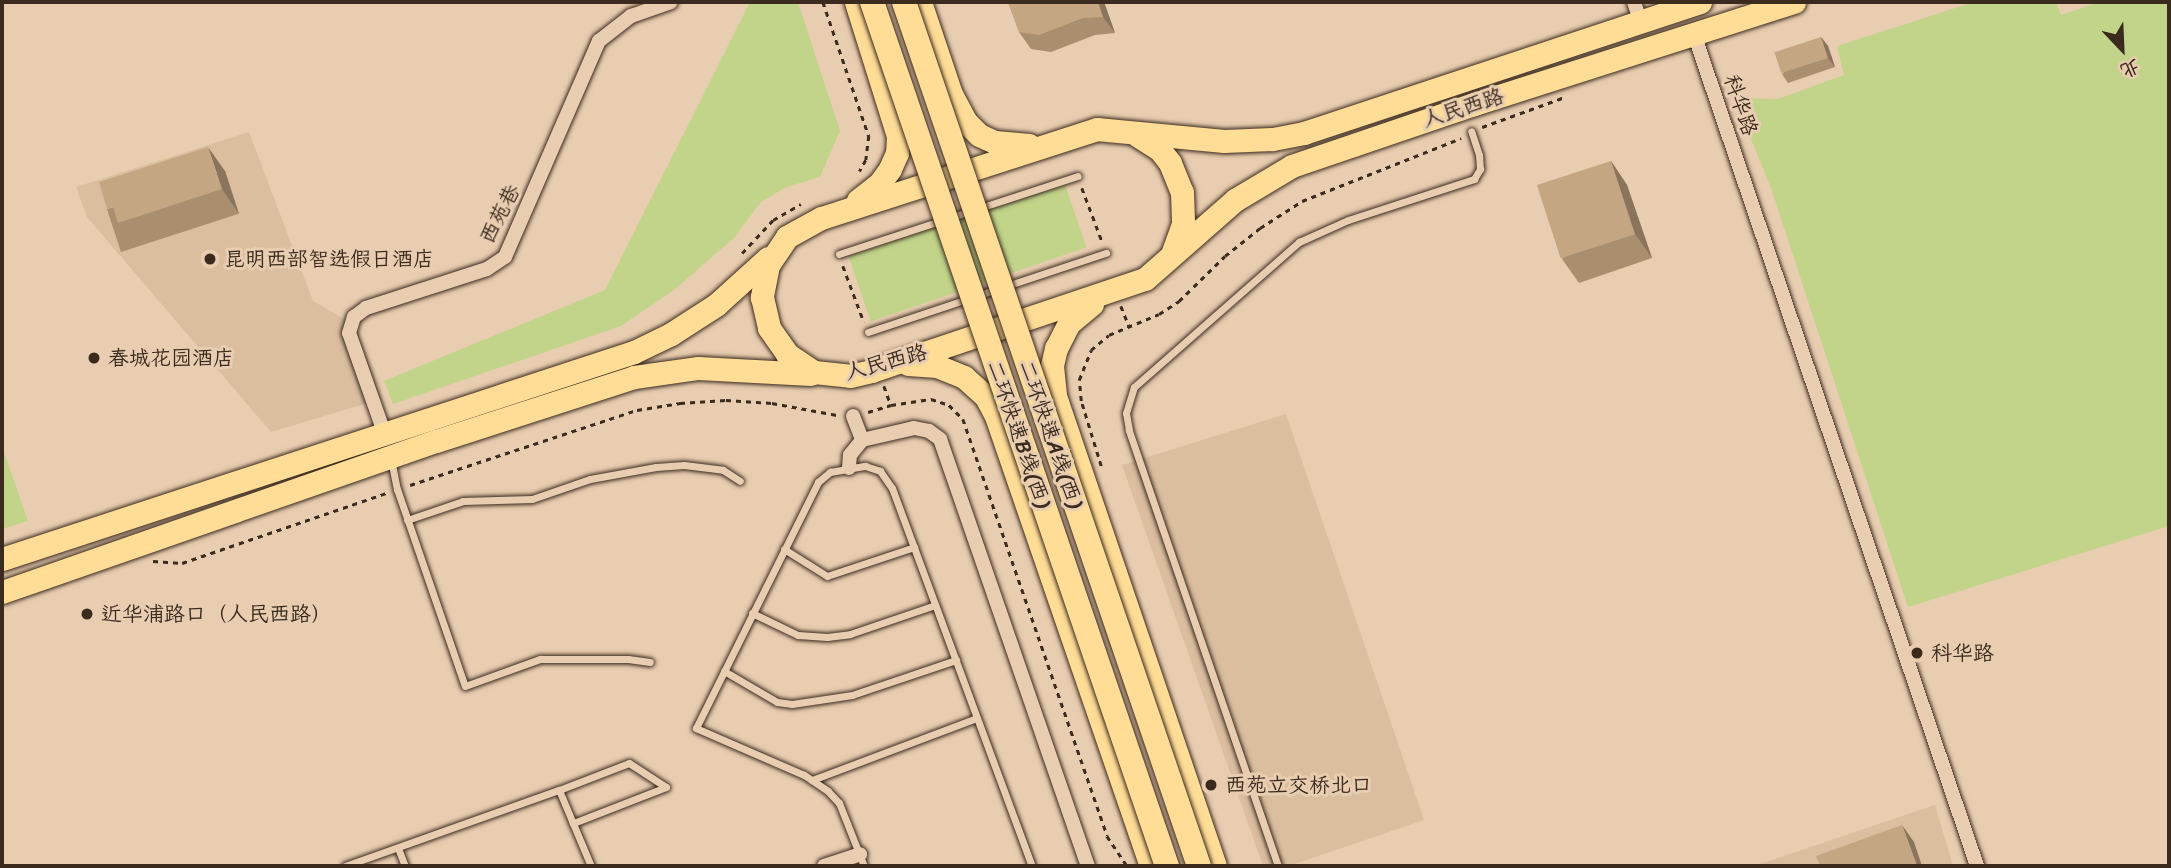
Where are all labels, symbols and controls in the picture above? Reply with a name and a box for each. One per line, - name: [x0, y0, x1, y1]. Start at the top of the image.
- north arrow: [2087, 14, 2157, 84]
- text: 北: [2115, 50, 2146, 88]
- street label: 科华路: [1719, 71, 1763, 139]
- street label: 人民西路: [1419, 83, 1507, 133]
- street label: 西苑巷: [474, 180, 526, 248]
- place label: 昆明西部智选假日酒店: [224, 246, 434, 272]
- marker: 昆明西部智选假日酒店: [202, 251, 218, 267]
- street label: 人民西路: [842, 339, 930, 385]
- place label: 春城花园酒店: [108, 345, 234, 371]
- marker: 春城花园酒店: [86, 350, 102, 366]
- street label: 二环快速B线(西): [982, 357, 1056, 511]
- street label: 二环快速A线(西): [1014, 357, 1088, 511]
- place label: 近华浦路口（人民西路）: [101, 601, 332, 627]
- marker: 近华浦路口（人民西路）: [79, 606, 95, 622]
- place label: 科华路: [1931, 640, 1994, 666]
- marker: 科华路: [1909, 645, 1925, 661]
- place label: 西苑立交桥北口: [1225, 772, 1372, 798]
- marker: 西苑立交桥北口: [1203, 777, 1219, 793]

